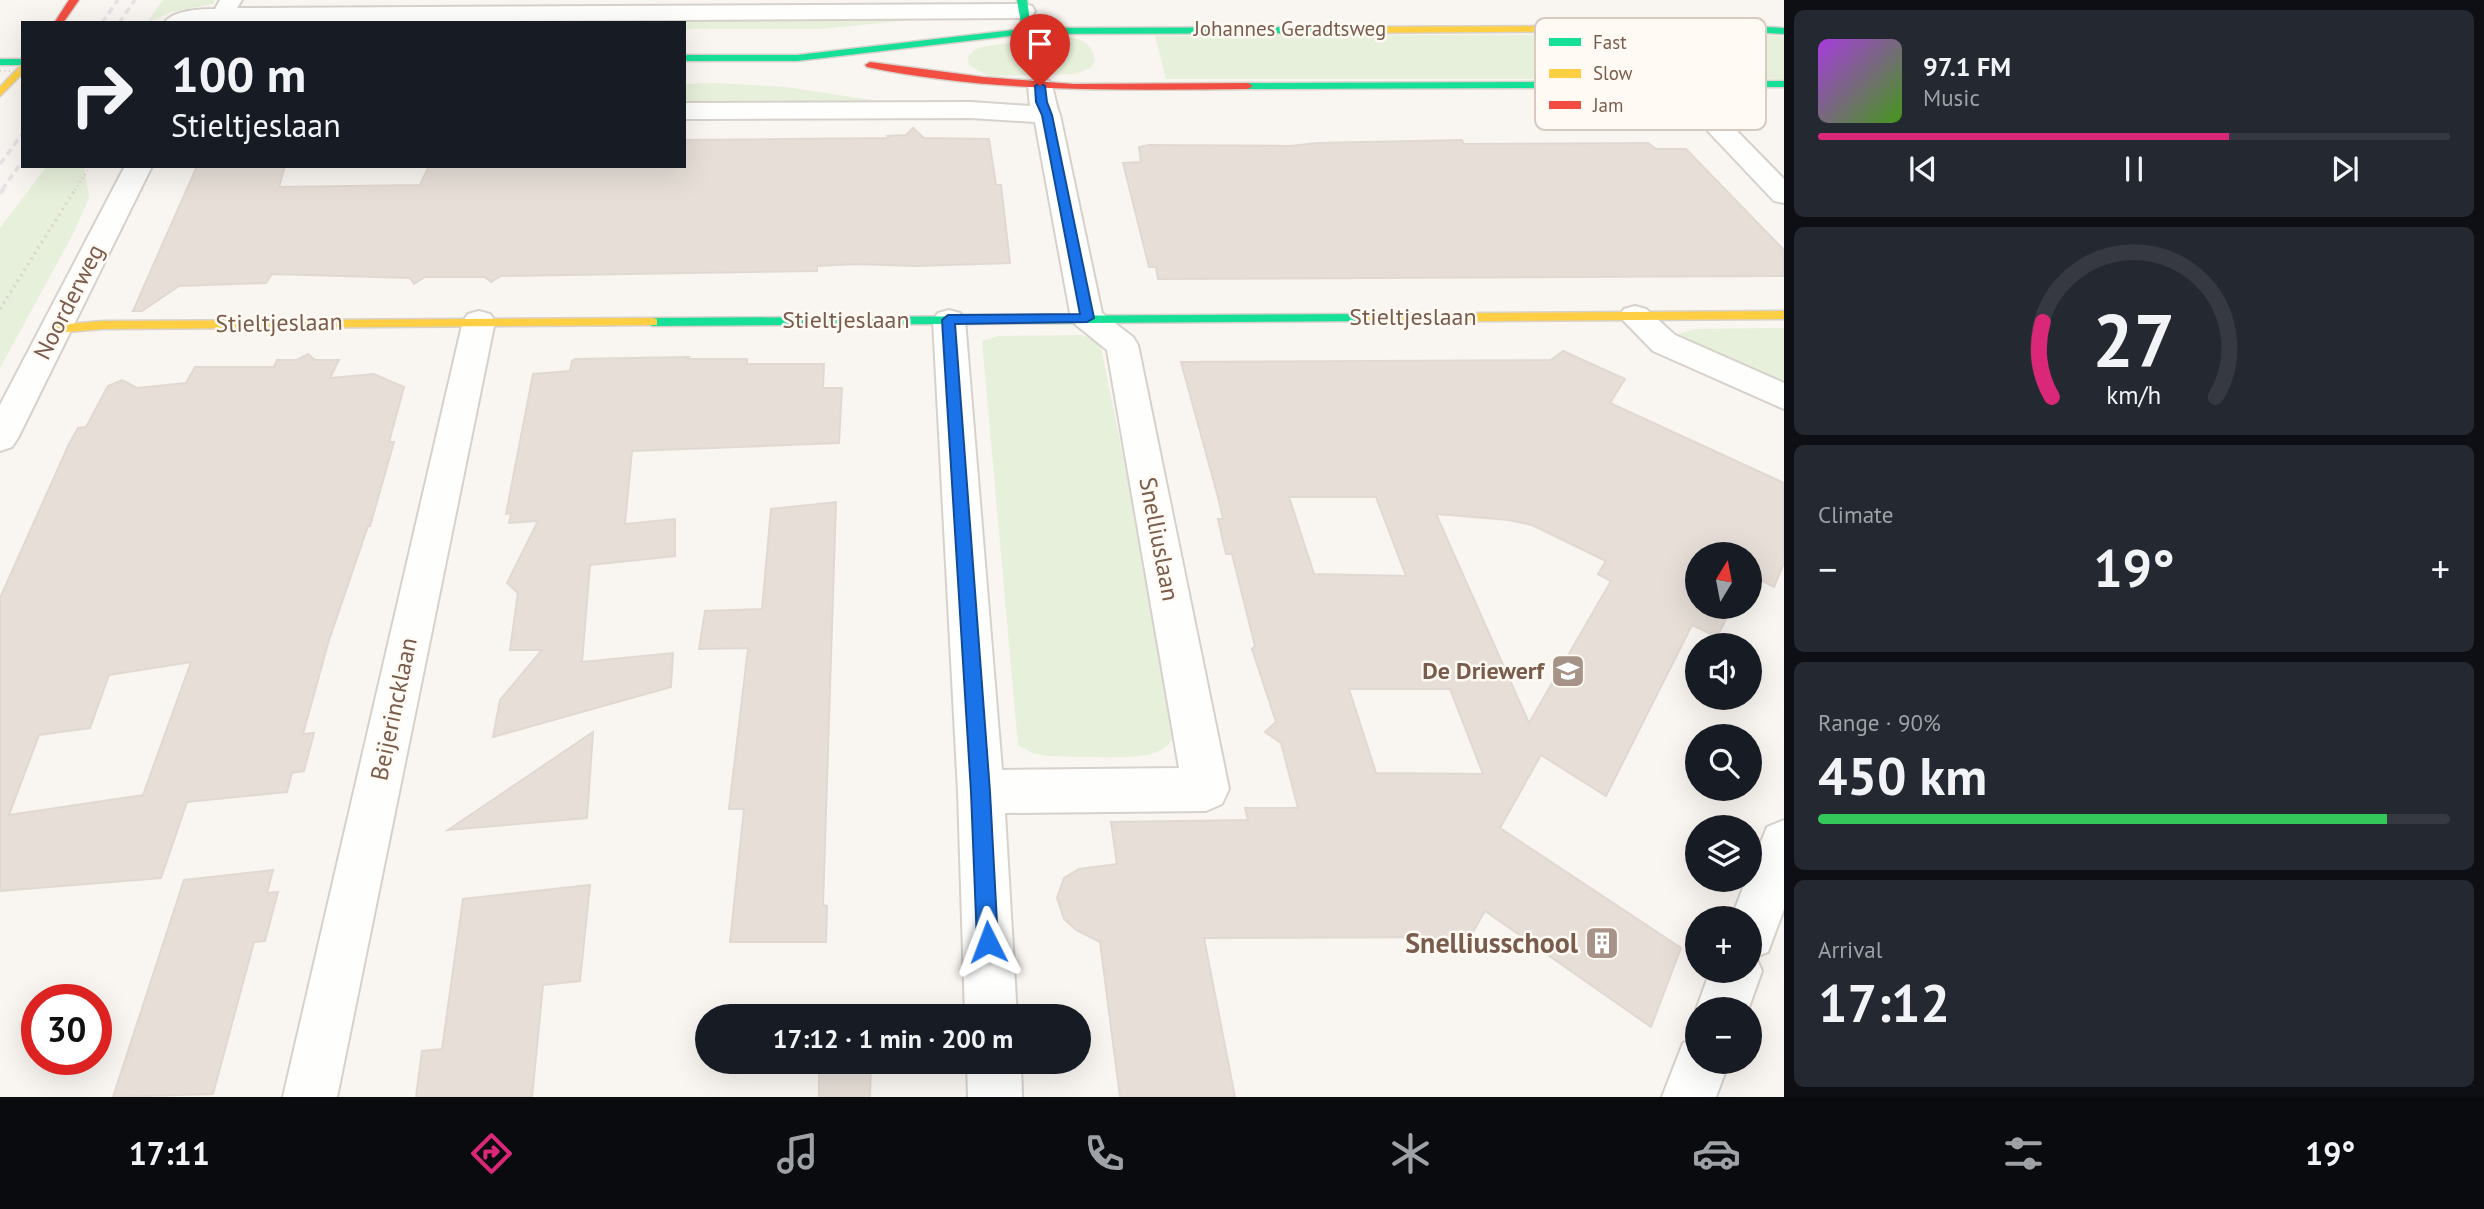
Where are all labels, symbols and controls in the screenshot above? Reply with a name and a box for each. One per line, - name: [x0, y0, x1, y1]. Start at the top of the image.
- pin: [1010, 14, 1070, 86]
- street label: Johannes Geradtsweg: [1193, 15, 1386, 42]
- legend: [1535, 18, 1766, 130]
- icon: arrive: [1021, 25, 1059, 63]
- text: Fast: [1593, 30, 1627, 54]
- text: 100 m: [171, 42, 306, 106]
- icon: right: [56, 49, 147, 140]
- text: 97.1 FM: [1923, 50, 2011, 83]
- text: Slow: [1593, 61, 1633, 85]
- text: Music: [1923, 83, 1980, 112]
- text: Jam: [1592, 93, 1623, 117]
- text: Stieltjeslaan: [171, 104, 341, 146]
- icon: previous: [1904, 150, 1942, 188]
- icon: pause: [2115, 150, 2153, 188]
- icon: next: [2326, 150, 2364, 188]
- street label: Noorderweg: [26, 239, 111, 365]
- text: 27: [2093, 294, 2175, 388]
- street label: Stieltjeslaan: [1349, 301, 1477, 332]
- street label: Stieltjeslaan: [782, 304, 910, 335]
- street label: Stieltjeslaan: [215, 306, 343, 339]
- text: km/h: [2107, 379, 2161, 411]
- street label: Snelliuslaan: [1132, 474, 1187, 603]
- text: Climate: [1818, 500, 1893, 529]
- text: 19°: [2093, 534, 2175, 601]
- north arrow: [1685, 542, 1762, 620]
- map controls: [1685, 542, 1762, 1074]
- text: −: [1818, 544, 1837, 593]
- text: +: [2431, 544, 2450, 593]
- button: sound: [1685, 633, 1762, 710]
- street label: Beijerincklaan: [363, 635, 424, 783]
- school or university icon: De Driewerf: [1549, 652, 1587, 690]
- place label: De Driewerf: [1422, 655, 1545, 686]
- text: Range · 90%: [1818, 708, 1941, 737]
- button: search: [1685, 724, 1762, 801]
- text: 450 km: [1818, 742, 1987, 809]
- button: layers: [1685, 815, 1762, 892]
- position arrow: [951, 905, 1025, 979]
- button: +: [1685, 906, 1762, 983]
- place label: Snelliusschool: [1405, 924, 1579, 961]
- building icon: Snelliusschool: [1583, 924, 1621, 962]
- text: Arrival: [1818, 935, 1882, 964]
- text: 17:12: [1818, 969, 1950, 1036]
- speed limit sign: 30: [21, 984, 112, 1075]
- button: −: [1685, 997, 1762, 1074]
- text: 17:12 · 1 min · 200 m: [773, 1022, 1013, 1055]
- icon: directions: [467, 1129, 516, 1178]
- icon: music: [773, 1129, 822, 1178]
- icon: phone: [1080, 1129, 1129, 1178]
- icon: climate: [1386, 1129, 1435, 1178]
- icon: car: [1692, 1129, 1741, 1178]
- icon: filters: [1999, 1129, 2048, 1178]
- text: 17:11: [129, 1132, 210, 1174]
- text: 19°: [2305, 1132, 2355, 1174]

